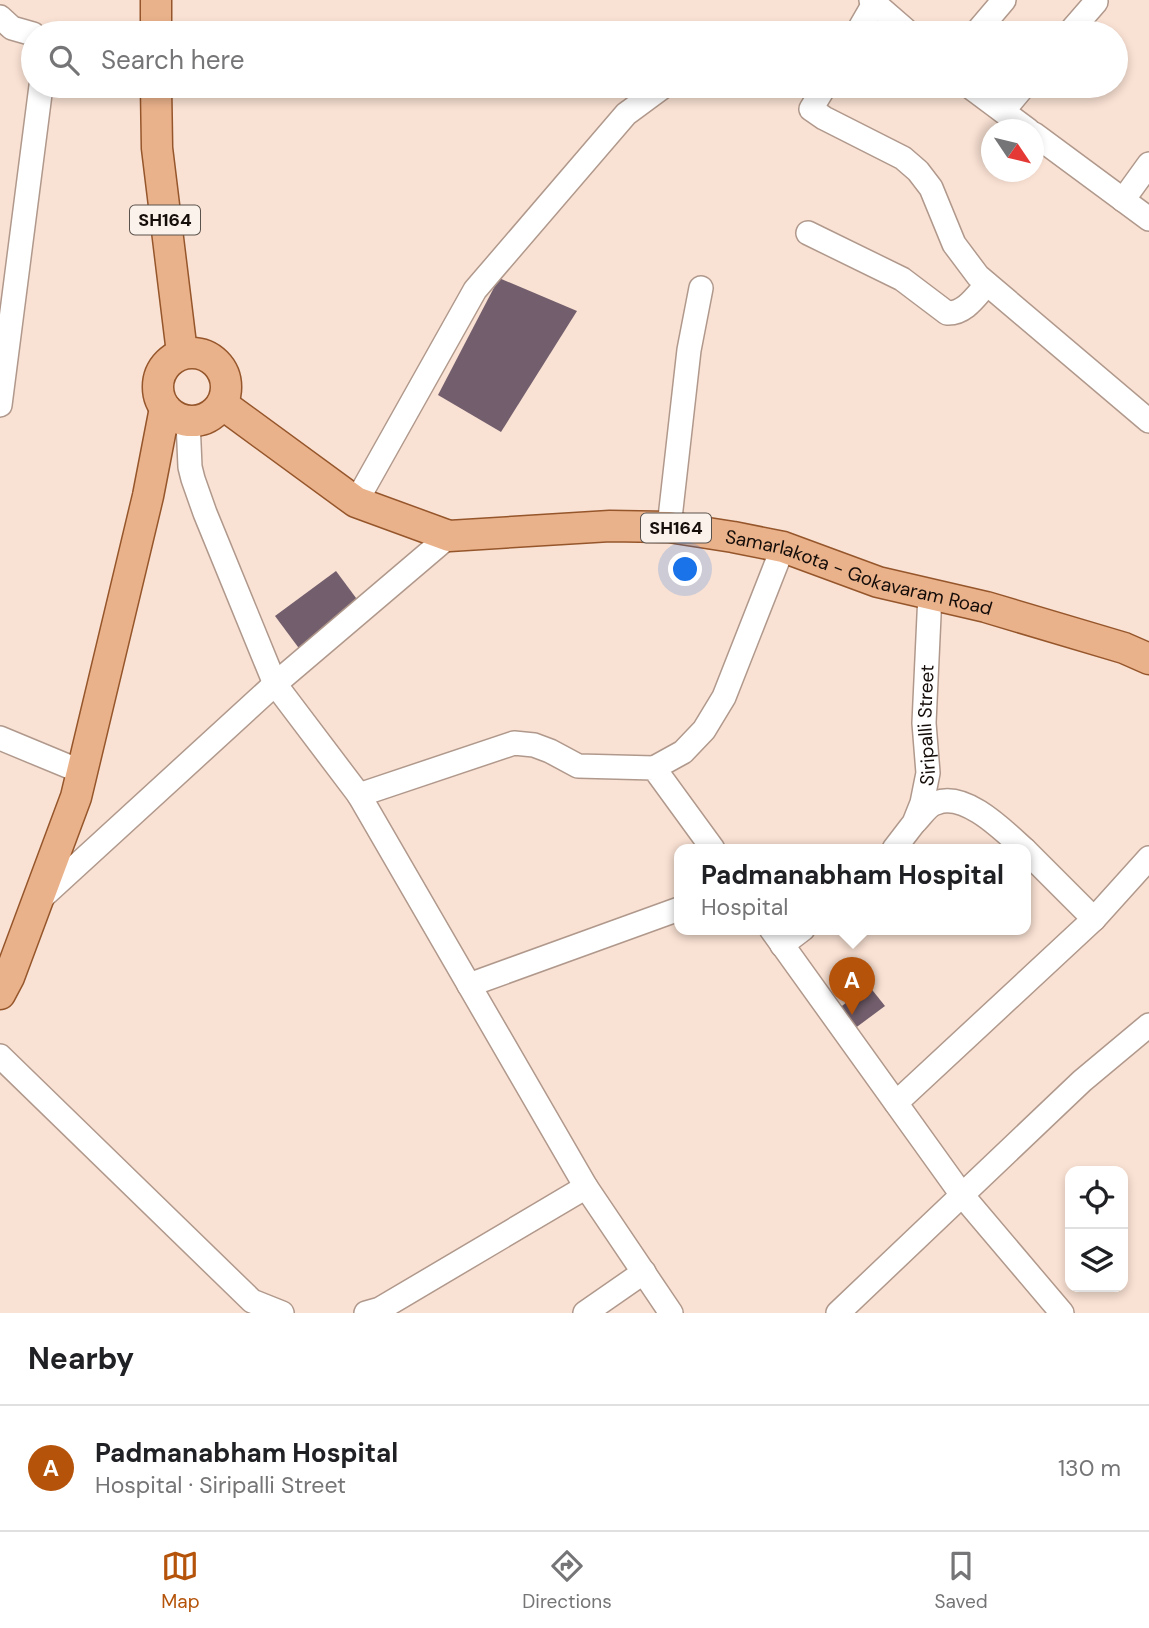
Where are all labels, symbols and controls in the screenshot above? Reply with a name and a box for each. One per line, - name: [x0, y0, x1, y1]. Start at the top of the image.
- search box: [21, 21, 1128, 98]
- icon: search: [45, 41, 83, 79]
- text: Search here: [101, 43, 244, 77]
- north arrow: [981, 119, 1044, 182]
- road number: SH164: [130, 205, 200, 234]
- road number: SH164: [641, 514, 711, 542]
- street label: Samarlakota - Gokavaram Road: [724, 523, 996, 621]
- your location: [668, 552, 702, 586]
- street label: Siripalli Street: [911, 664, 941, 788]
- popup: [674, 844, 1031, 935]
- text: Padmanabham Hospital: [701, 858, 1004, 892]
- text: Hospital: [701, 892, 788, 922]
- pin: A: [829, 957, 875, 1015]
- map controls: [1065, 1166, 1128, 1292]
- button: locate: [1065, 1166, 1128, 1229]
- button: layers: [1065, 1229, 1128, 1292]
- text: Nearby: [28, 1339, 134, 1378]
- text: Padmanabham Hospital: [95, 1436, 398, 1470]
- text: A: [43, 1453, 59, 1483]
- text: 130 m: [1058, 1453, 1121, 1483]
- text: Hospital · Siripalli Street: [95, 1470, 346, 1500]
- tab: Map: [161, 1547, 200, 1614]
- tab: Directions: [522, 1547, 612, 1614]
- tab: Saved: [934, 1547, 988, 1614]

